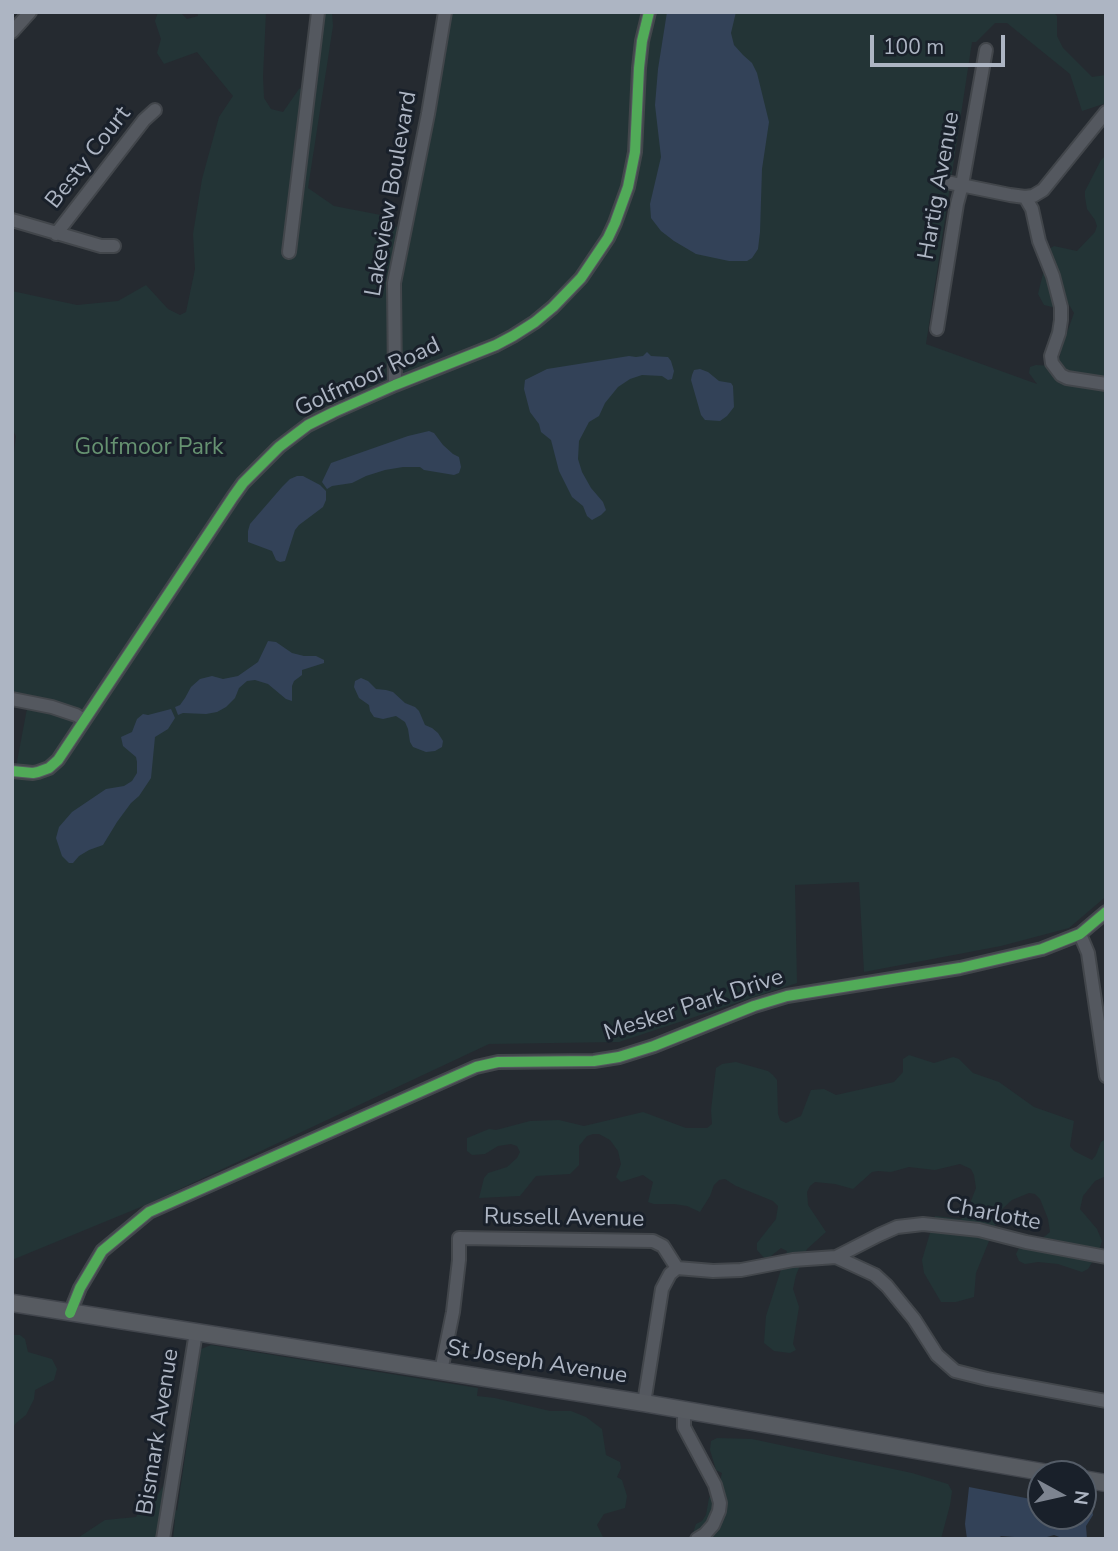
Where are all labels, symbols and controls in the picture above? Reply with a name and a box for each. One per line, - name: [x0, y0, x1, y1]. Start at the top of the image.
- scale bar: [873, 21, 1008, 65]
- text: 100 m: [883, 33, 944, 61]
- street label: Lakeview Boulevard: [360, 89, 424, 299]
- street label: Besty Court: [41, 101, 137, 215]
- street label: Hartig Avenue: [913, 110, 967, 262]
- street label: Golfmoor Road: [291, 332, 445, 424]
- park label: Golfmoor Park: [74, 434, 224, 462]
- street label: Mesker Park Drive: [601, 964, 787, 1048]
- street label: Charlotte: [943, 1192, 1043, 1238]
- street label: Russell Avenue: [484, 1204, 644, 1234]
- street label: St Joseph Avenue: [445, 1335, 629, 1391]
- street label: Bismark Avenue: [132, 1347, 186, 1517]
- north arrow: [1027, 1460, 1097, 1530]
- text: N: [1067, 1489, 1095, 1506]

